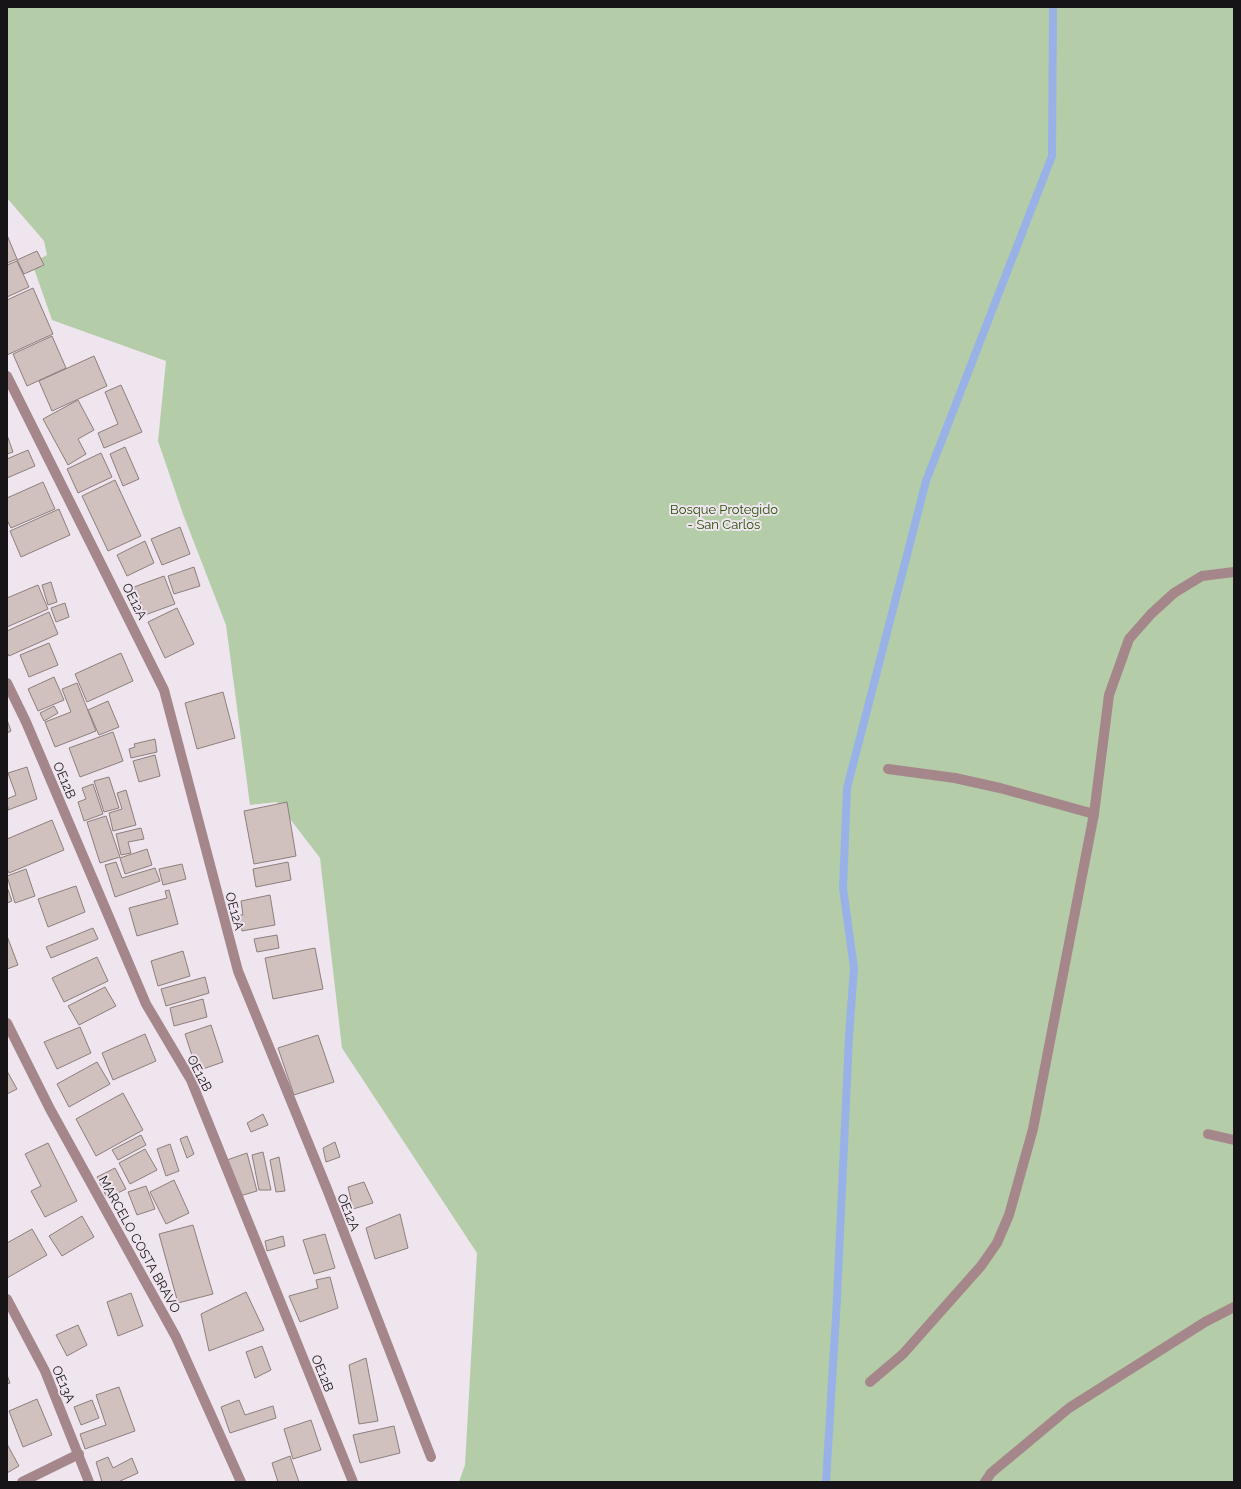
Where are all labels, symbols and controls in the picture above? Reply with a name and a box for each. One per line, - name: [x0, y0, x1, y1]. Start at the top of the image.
- park label: Bosque Protegido - San Carlos: [670, 502, 778, 532]
- street label: OE12A: [119, 581, 150, 622]
- street label: OE12B: [50, 759, 79, 801]
- street label: OE12A: [222, 890, 247, 932]
- street label: OE12B: [184, 1053, 215, 1094]
- street label: MARCELO COSTA BRAVO: [96, 1173, 184, 1316]
- street label: OE12A: [334, 1191, 363, 1233]
- street label: OE12B: [308, 1352, 337, 1394]
- street label: OE13A: [49, 1363, 78, 1405]

